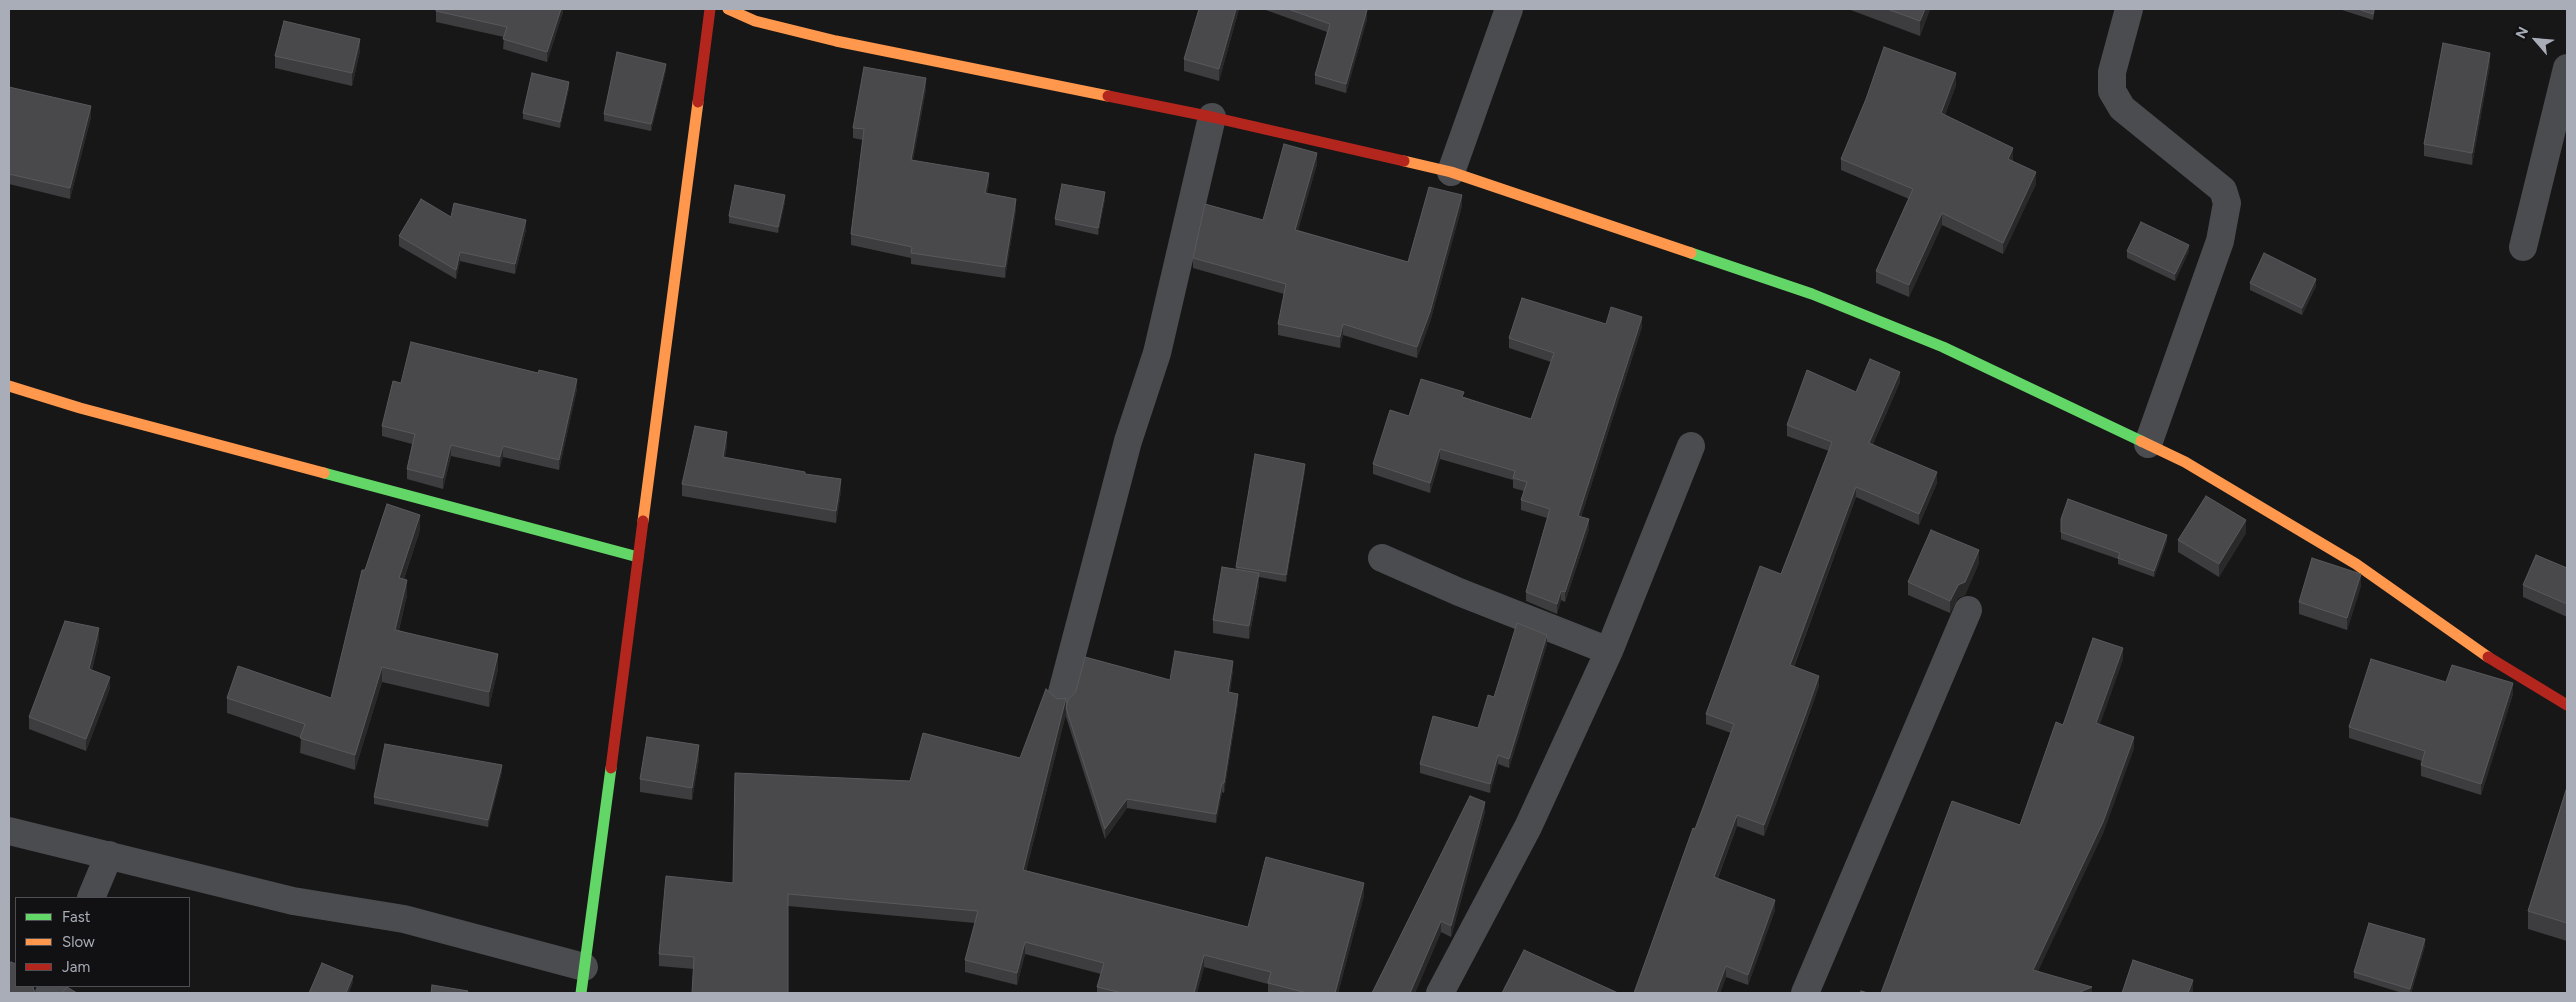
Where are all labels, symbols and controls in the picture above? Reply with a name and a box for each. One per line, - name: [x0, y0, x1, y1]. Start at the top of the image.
- north arrow: [2511, 15, 2561, 65]
- text: N: [2512, 24, 2532, 42]
- legend: [15, 897, 190, 987]
- text: Fast: [62, 908, 90, 926]
- text: Slow: [62, 933, 95, 951]
- text: Jam: [62, 958, 90, 976]

